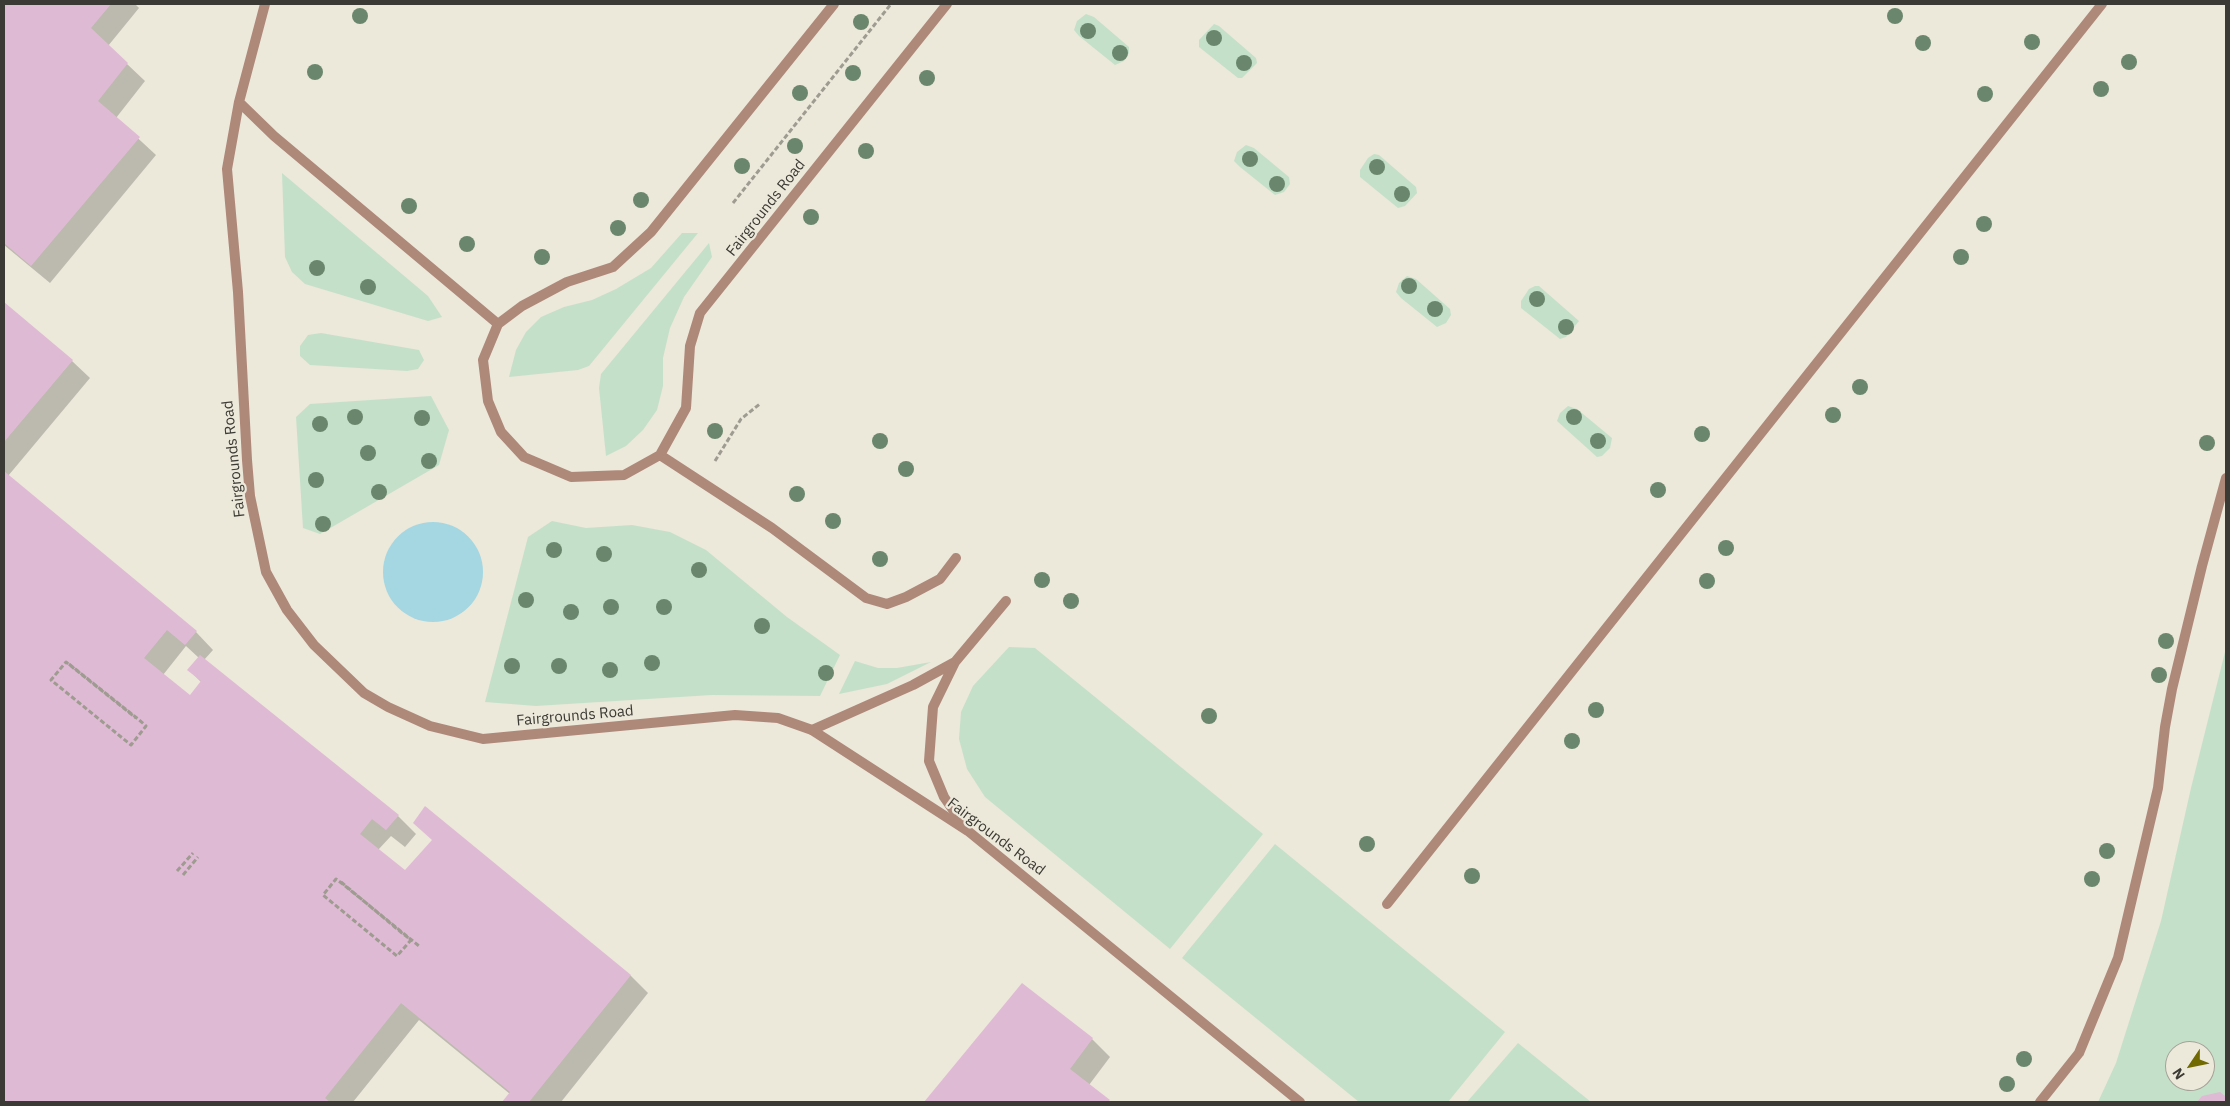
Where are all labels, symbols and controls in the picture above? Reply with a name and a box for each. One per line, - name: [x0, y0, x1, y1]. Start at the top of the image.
- street label: Fairgrounds Road: [723, 156, 809, 260]
- street label: Fairgrounds Road: [219, 400, 249, 518]
- street label: Fairgrounds Road: [516, 702, 634, 730]
- street label: Fairgrounds Road: [944, 794, 1048, 880]
- north arrow: [2165, 1041, 2215, 1091]
- text: N: [2168, 1065, 2189, 1083]

